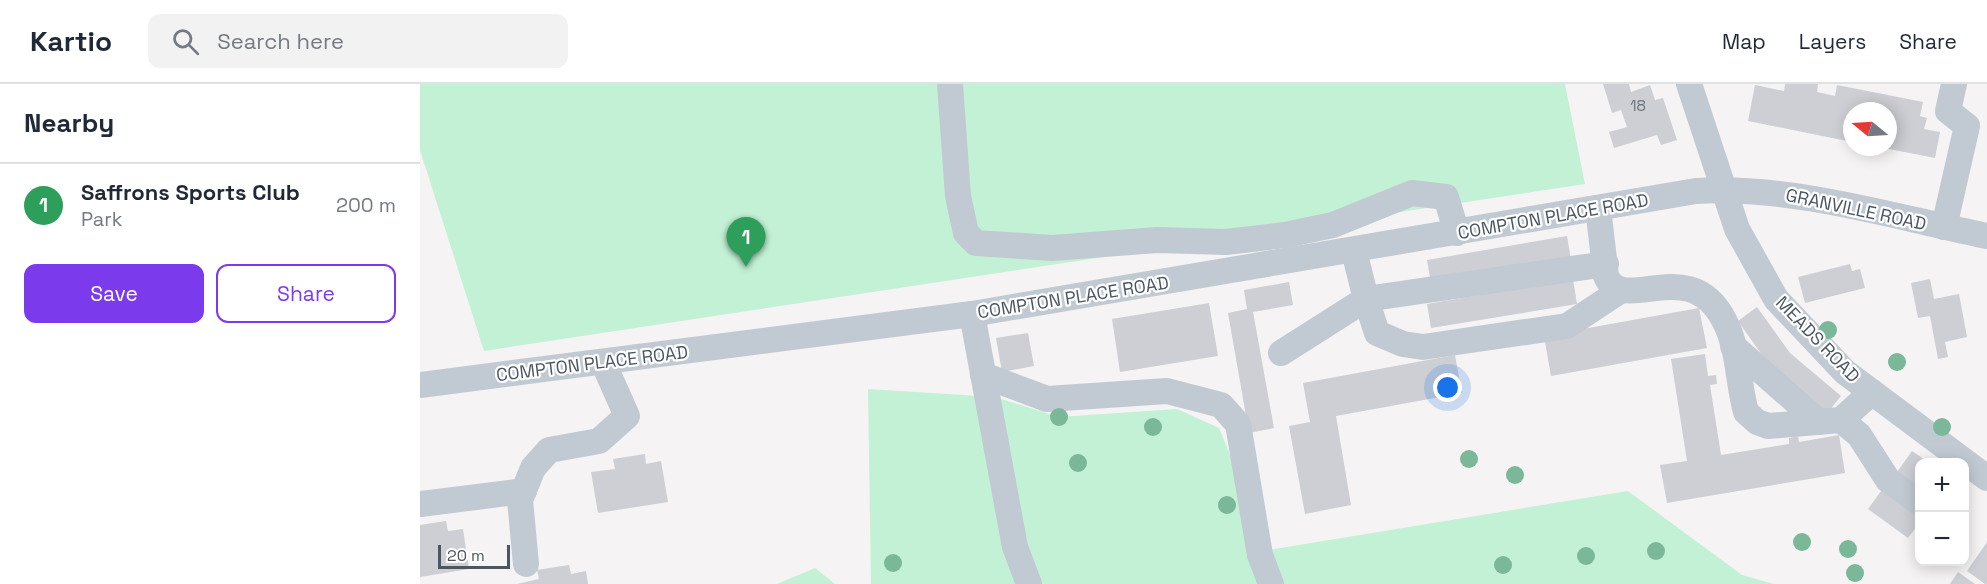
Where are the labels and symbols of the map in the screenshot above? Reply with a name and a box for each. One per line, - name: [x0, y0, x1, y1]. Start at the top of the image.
- house number: 18: [1630, 96, 1646, 115]
- north arrow: [1843, 102, 1897, 156]
- street label: GRANVILLE ROAD: [1784, 183, 1928, 235]
- street label: COMPTON PLACE ROAD: [1456, 188, 1650, 244]
- pin: 1: [726, 218, 766, 267]
- street label: COMPTON PLACE ROAD: [976, 271, 1170, 323]
- street label: MEADS ROAD: [1771, 291, 1865, 387]
- street label: COMPTON PLACE ROAD: [495, 340, 689, 386]
- your location: [1433, 373, 1462, 402]
- scale bar: [438, 542, 510, 570]

